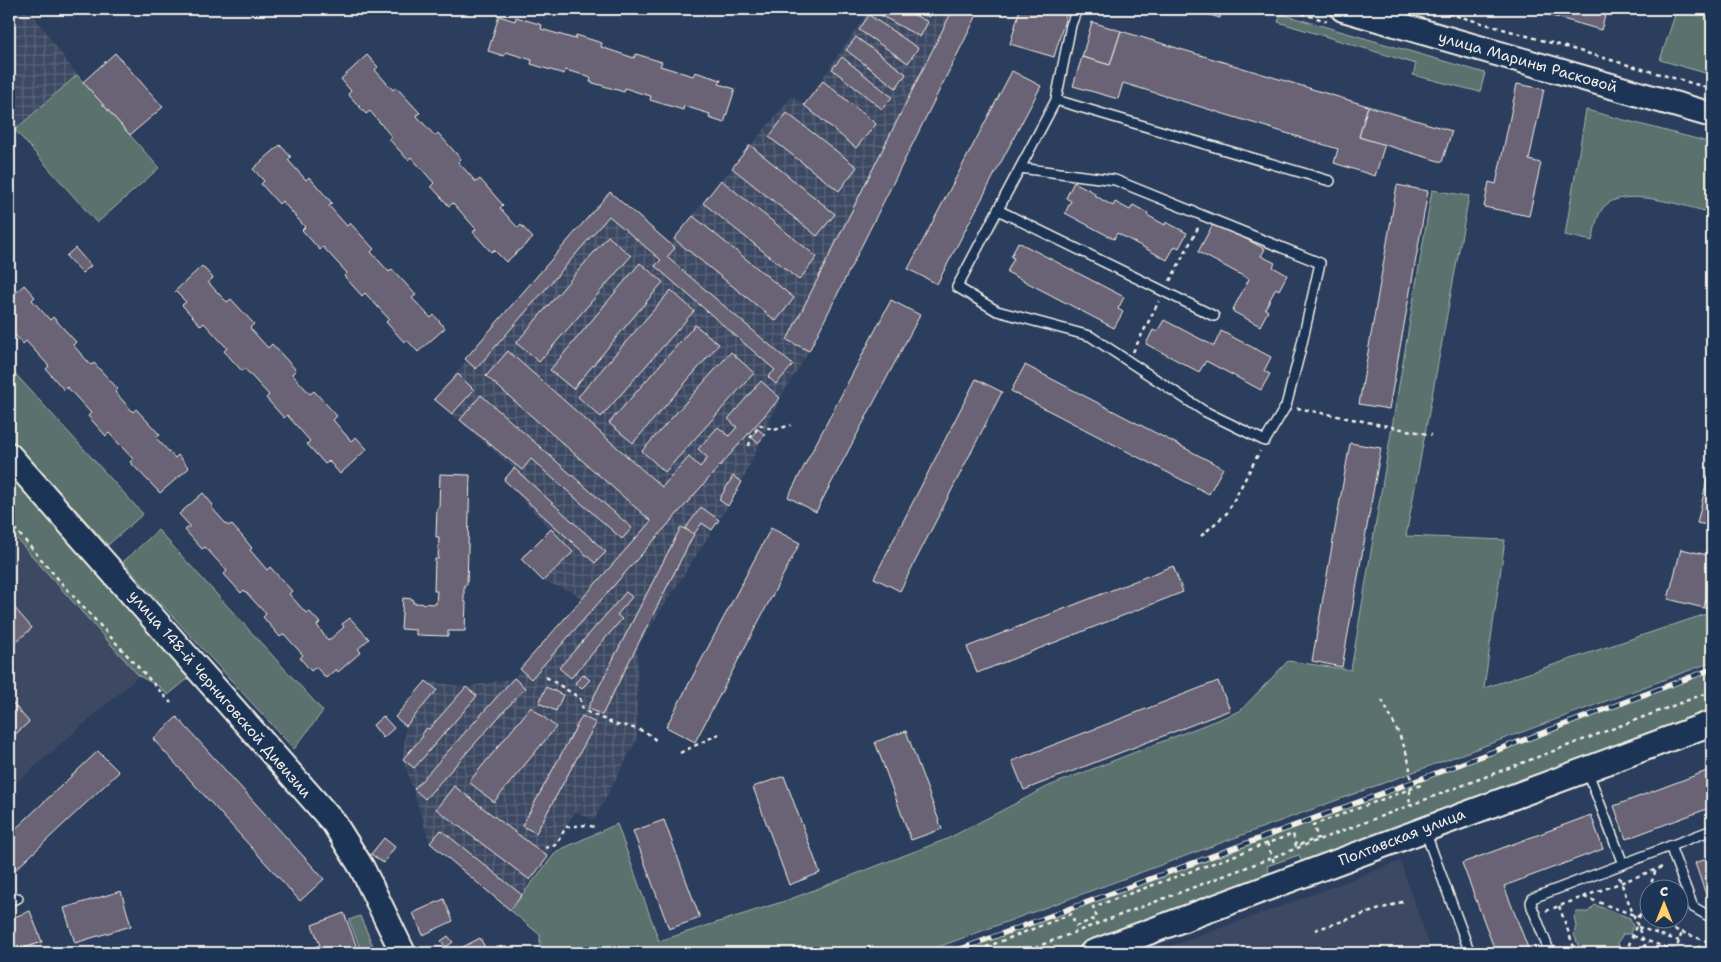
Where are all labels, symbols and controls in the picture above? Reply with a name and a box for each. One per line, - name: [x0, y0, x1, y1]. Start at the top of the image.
- street label: улица Марины Расковой: [1436, 27, 1620, 97]
- street label: улица 148-й Черниговской Дивизии: [124, 586, 316, 802]
- street label: Полтавская улица: [1336, 803, 1469, 870]
- north arrow: [1638, 880, 1688, 930]
- text: С: [1660, 882, 1668, 900]

